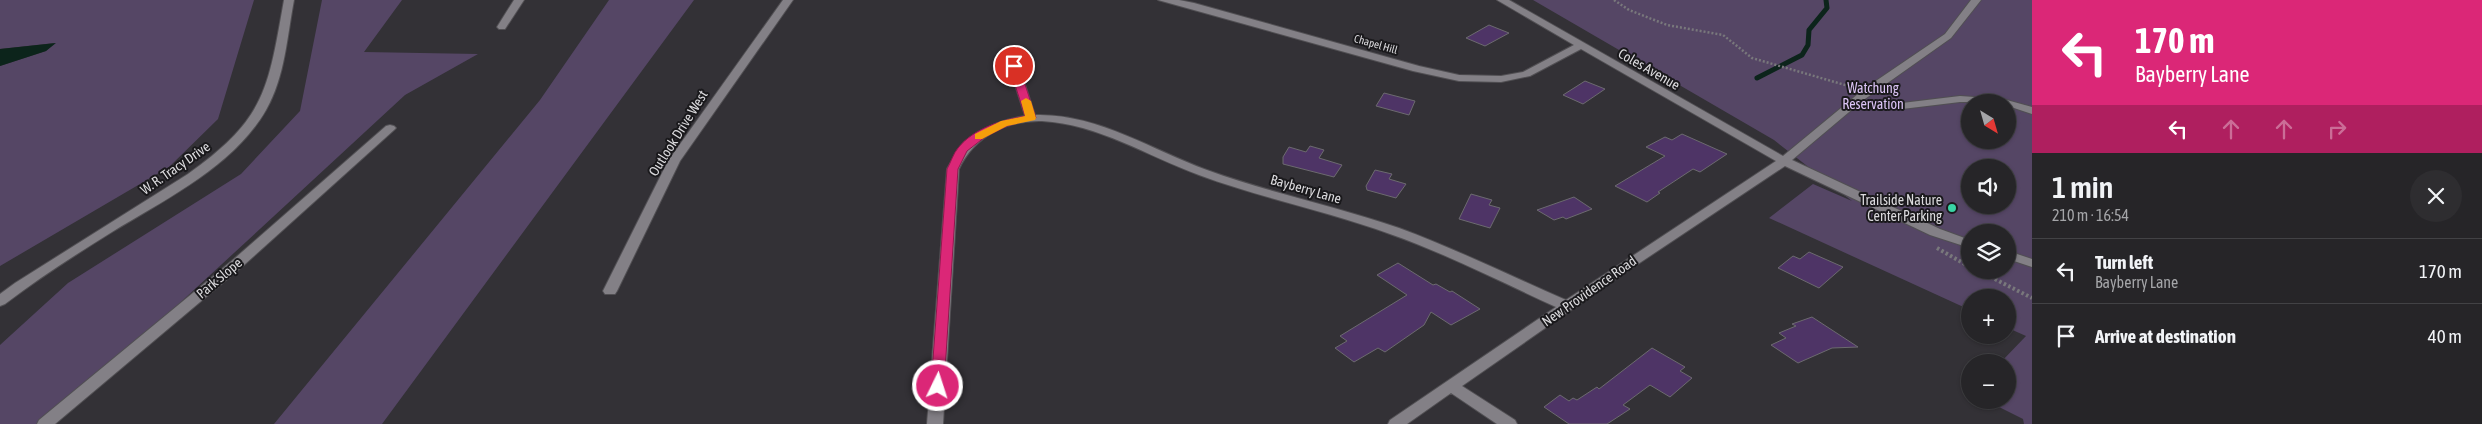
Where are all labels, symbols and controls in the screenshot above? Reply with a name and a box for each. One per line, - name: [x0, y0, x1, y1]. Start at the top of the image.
- icon: left: [2052, 20, 2117, 85]
- text: 170 m: [2135, 20, 2214, 60]
- street label: Chapel Hill: [1353, 32, 1399, 56]
- pin: [993, 45, 1035, 87]
- street label: Coles Avenue: [1615, 45, 1683, 93]
- icon: arrive: [1000, 52, 1028, 80]
- text: Bayberry Lane: [2135, 61, 2250, 87]
- park label: Watchung Reservation: [1842, 80, 1904, 112]
- street label: Outlook Drive West: [645, 87, 711, 179]
- north arrow: [1961, 94, 2016, 149]
- map controls: [1961, 94, 2016, 409]
- icon: left: [2164, 115, 2192, 143]
- icon: ahead: [2217, 115, 2245, 143]
- icon: ahead: [2270, 115, 2298, 143]
- icon: right: [2323, 115, 2351, 143]
- street label: W. R. Tracy Drive: [137, 138, 213, 198]
- button: sound: [1961, 159, 2016, 214]
- text: 1 min: [2052, 170, 2113, 204]
- button: close: [2410, 170, 2462, 222]
- street label: Bayberry Lane: [1269, 171, 1343, 207]
- place label: Trailside Nature Center Parking: [1860, 192, 1942, 224]
- marker: Trailside Nature Center Parking: [1946, 202, 1958, 214]
- text: 210 m · 16:54: [2052, 206, 2129, 224]
- button: layers: [1961, 224, 2016, 279]
- text: Turn left: [2095, 251, 2153, 273]
- street label: New Providence Road: [1539, 253, 1639, 329]
- street label: Park Slope: [193, 254, 245, 302]
- icon: left: [2052, 257, 2080, 285]
- text: 170 m: [2419, 260, 2462, 282]
- text: Bayberry Lane: [2095, 273, 2178, 291]
- button: +: [1961, 289, 2016, 344]
- icon: arrive: [2052, 322, 2080, 350]
- text: Arrive at destination: [2095, 325, 2236, 347]
- text: 40 m: [2428, 325, 2462, 347]
- button: −: [1961, 354, 2016, 409]
- position arrow: [911, 359, 963, 411]

